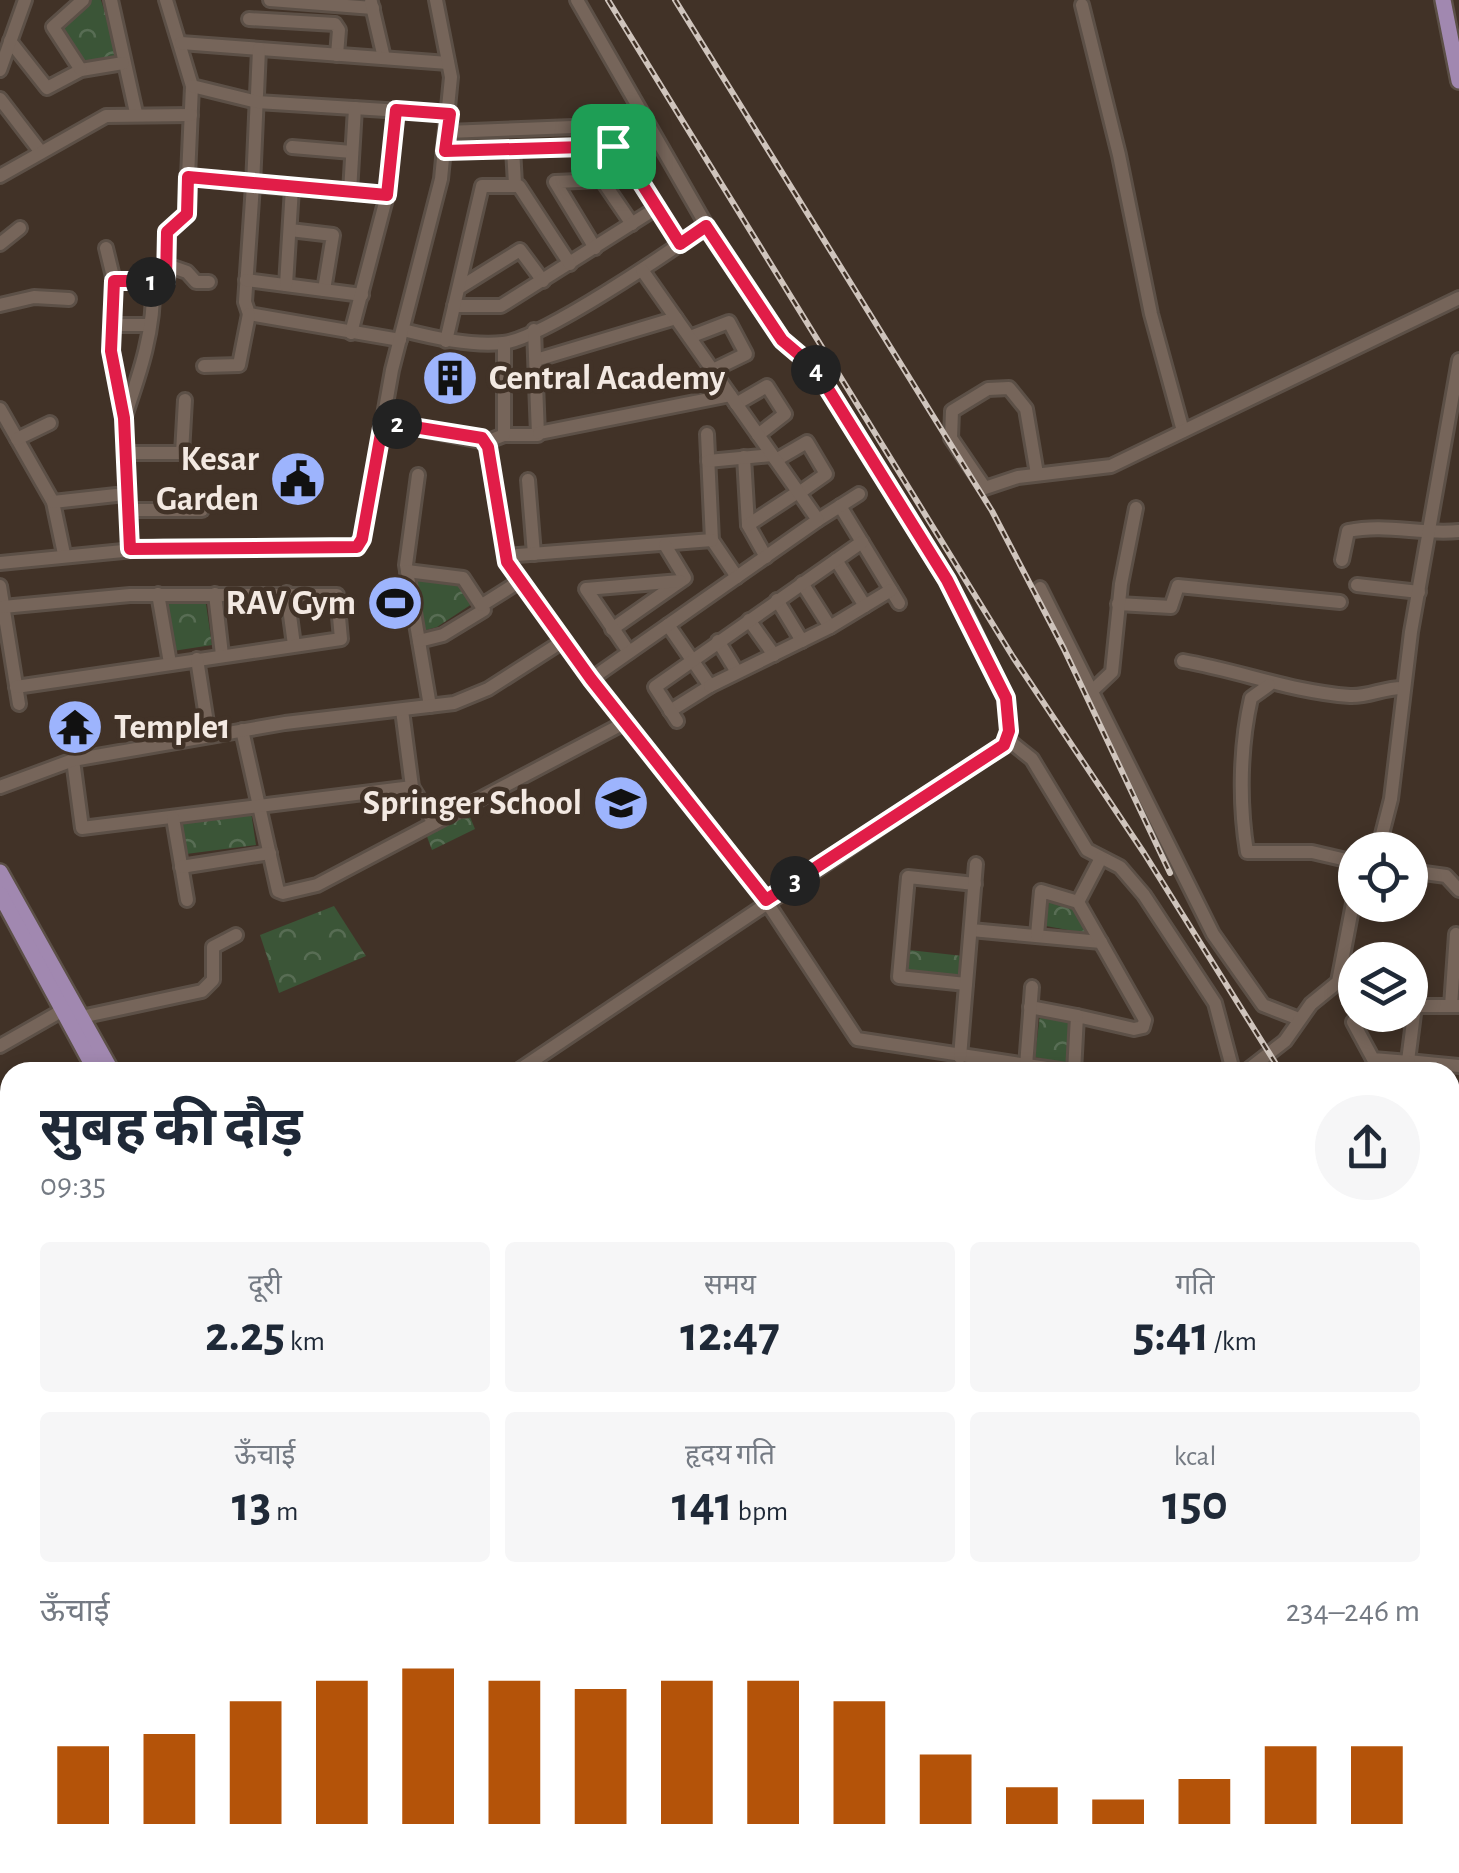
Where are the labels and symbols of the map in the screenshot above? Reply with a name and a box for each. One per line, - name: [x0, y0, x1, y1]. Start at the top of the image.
- pin: [571, 104, 656, 189]
- pin: 1: [126, 257, 176, 307]
- pin: 4: [791, 345, 841, 395]
- building icon: Central Academy: [420, 348, 480, 408]
- place label: Central Academy: [489, 361, 726, 396]
- pin: 2: [372, 399, 422, 449]
- place label: Kesar Garden: [156, 442, 259, 517]
- public building icon: Kesar Garden: [268, 449, 328, 509]
- sports icon: RAV Gym: [365, 573, 425, 633]
- place label: RAV Gym: [226, 586, 356, 621]
- temple icon: Temple1: [45, 697, 105, 757]
- place label: Temple1: [114, 710, 231, 745]
- school or university icon: Springer School: [591, 773, 651, 833]
- place label: Springer School: [363, 786, 582, 821]
- pin: 3: [770, 856, 820, 906]

